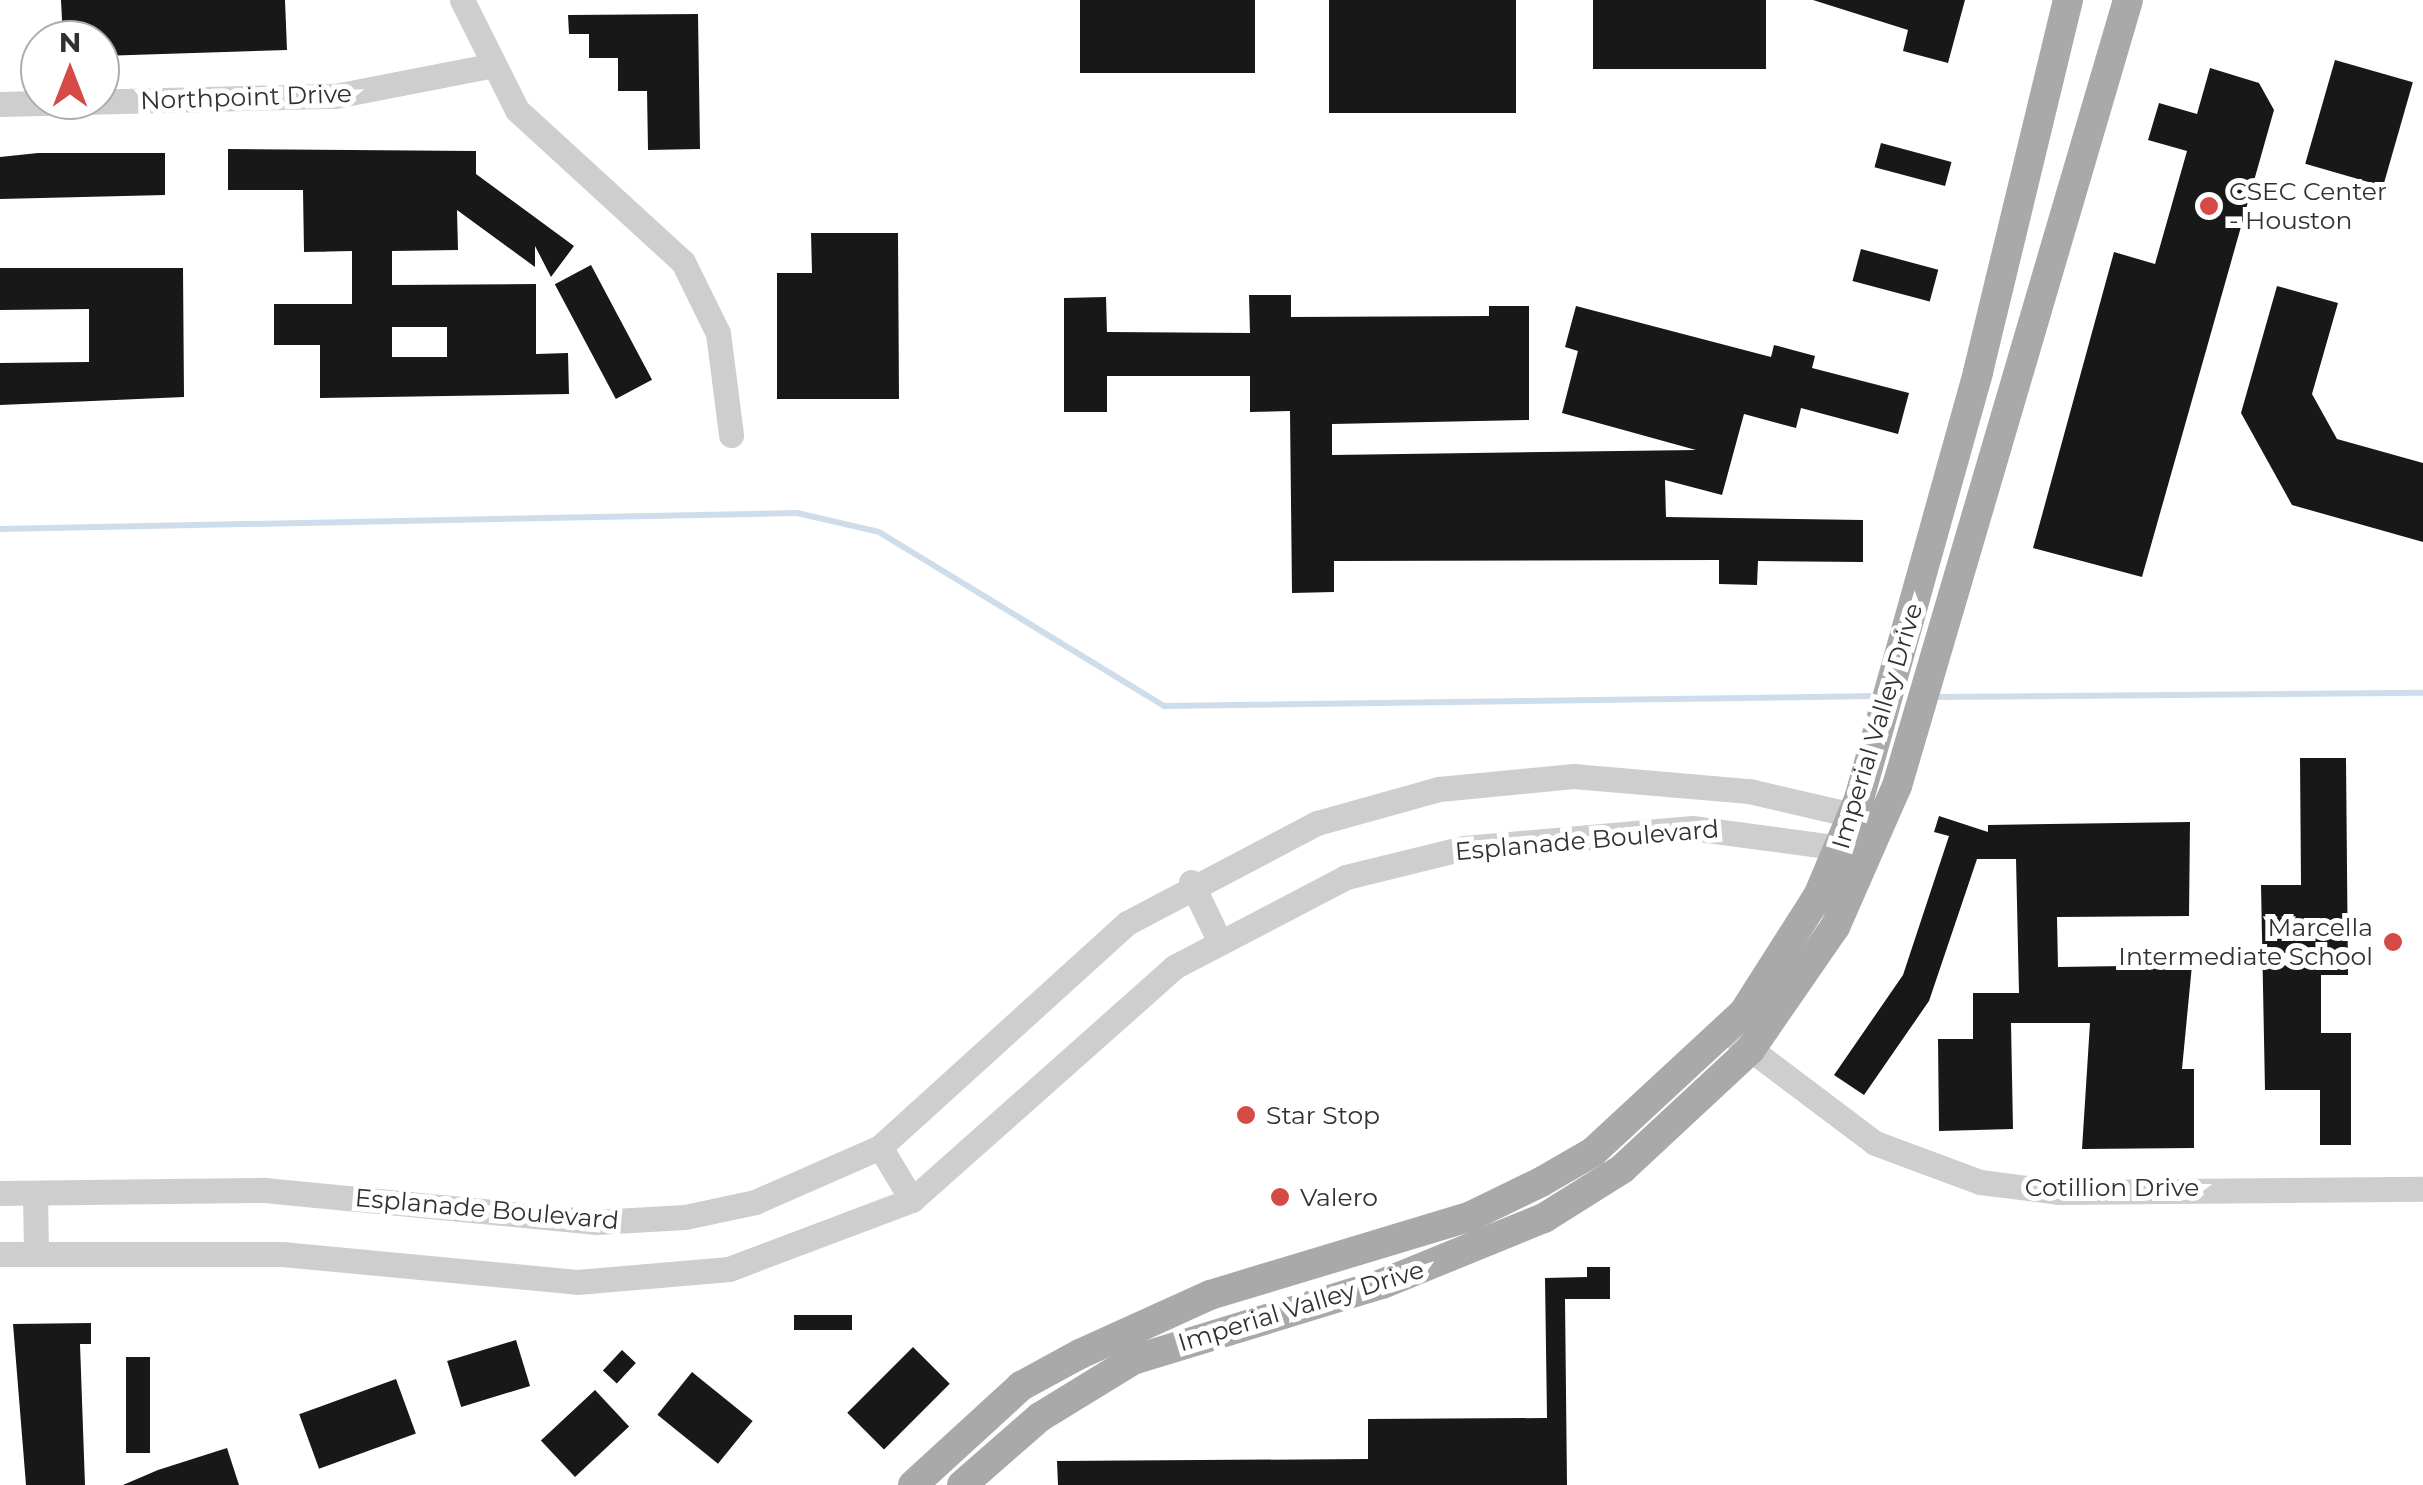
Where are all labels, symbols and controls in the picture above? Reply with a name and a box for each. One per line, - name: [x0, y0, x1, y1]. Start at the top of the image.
- north arrow: [20, 20, 120, 120]
- text: N: [59, 25, 81, 59]
- street label: Northpoint Drive: [140, 78, 352, 116]
- place label: CSEC Center - Houston: [2229, 177, 2387, 236]
- marker: CSEC Center - Houston: [2198, 195, 2220, 217]
- street label: Imperial Valley Drive: [1825, 599, 1929, 853]
- street label: Esplanade Boulevard: [1454, 814, 1720, 866]
- place label: Marcella Intermediate School: [2118, 913, 2373, 972]
- marker: Marcella Intermediate School: [2382, 931, 2404, 953]
- place label: Star Stop: [1266, 1100, 1380, 1130]
- marker: Star Stop: [1235, 1104, 1257, 1126]
- street label: Cotillion Drive: [2025, 1172, 2199, 1202]
- place label: Valero: [1300, 1182, 1378, 1212]
- street label: Esplanade Boulevard: [354, 1183, 620, 1235]
- marker: Valero: [1269, 1186, 1291, 1208]
- street label: Imperial Valley Drive: [1174, 1254, 1428, 1358]

